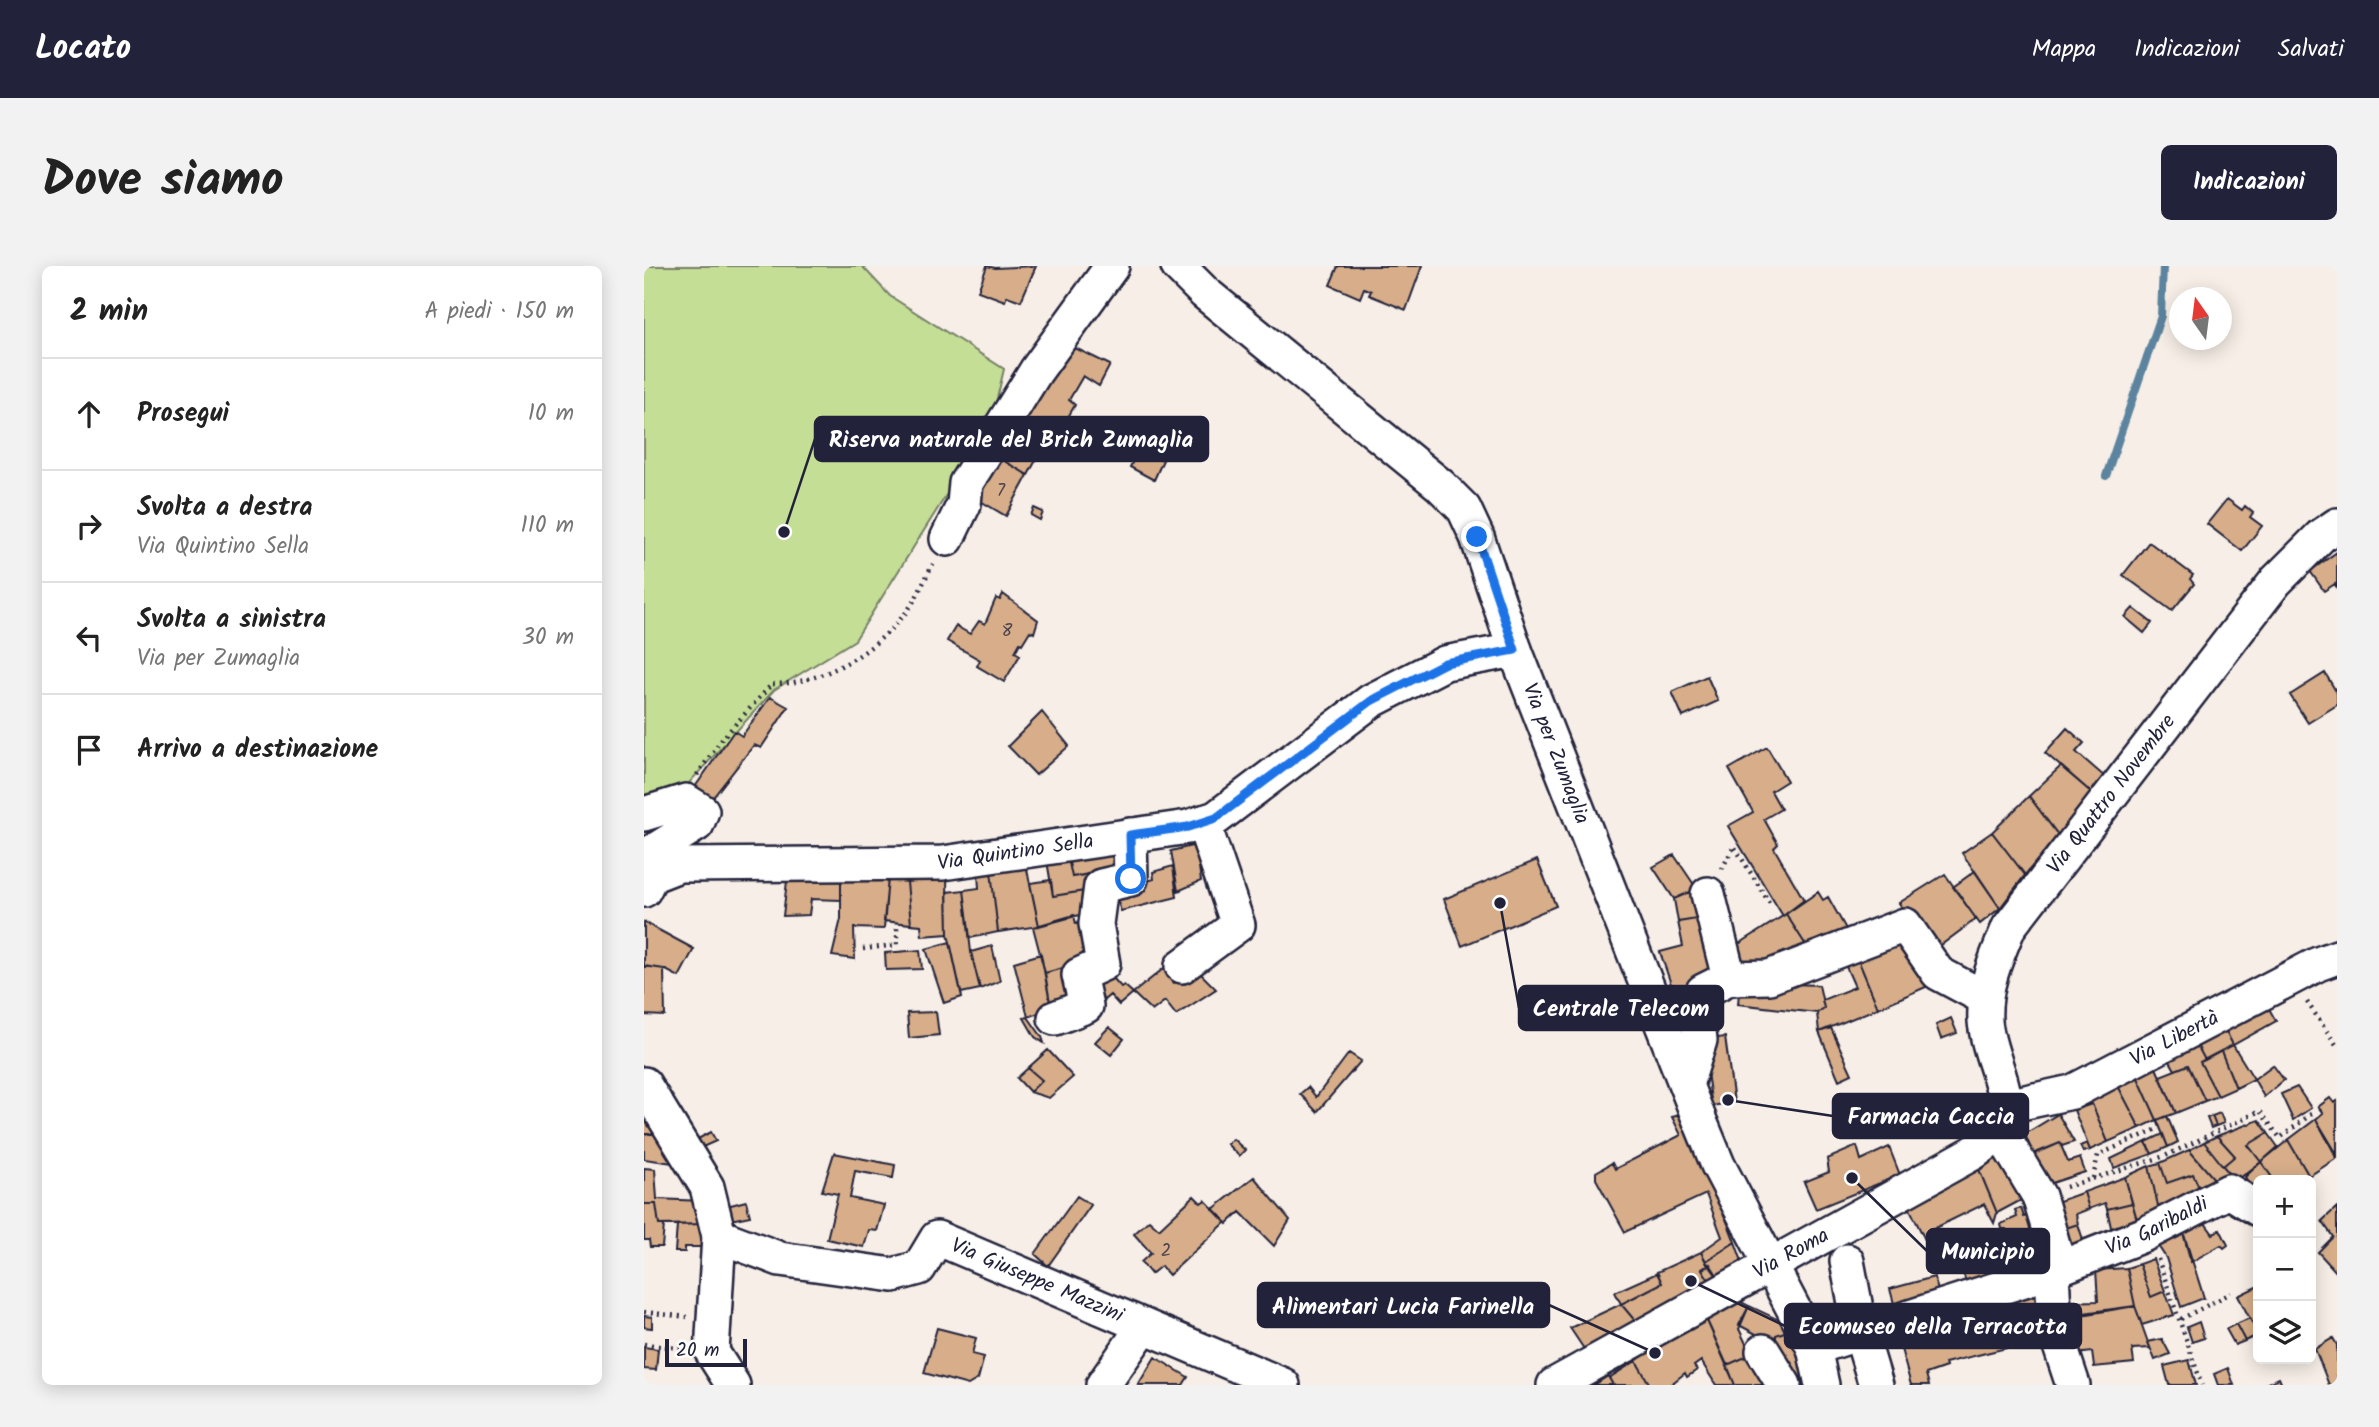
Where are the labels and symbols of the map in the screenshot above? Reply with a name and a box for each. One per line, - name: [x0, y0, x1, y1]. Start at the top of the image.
- north arrow: [2169, 287, 2232, 350]
- callout: Riserva naturale del Brich Zumaglia: [815, 417, 1208, 461]
- text: Riserva naturale del Brich Zumaglia: [829, 423, 1193, 459]
- house number: 7: [997, 477, 1006, 506]
- route end: [1461, 521, 1492, 552]
- house number: 8: [1002, 617, 1013, 646]
- street label: Via per Zumaglia: [1513, 678, 1598, 829]
- street label: Via Quattro Novembre: [2039, 707, 2184, 882]
- street label: Via Quintino Sella: [935, 825, 1096, 880]
- route start: [1115, 863, 1146, 894]
- callout: Centrale Telecom: [1519, 986, 1723, 1030]
- text: Centrale Telecom: [1533, 992, 1709, 1028]
- street label: Via Libertà: [2124, 1002, 2225, 1076]
- callout: Farmacia Caccia: [1833, 1094, 2028, 1138]
- text: Farmacia Caccia: [1847, 1100, 2015, 1136]
- street label: Via Garibaldi: [2100, 1187, 2215, 1265]
- street label: Via Roma: [1747, 1219, 1835, 1288]
- street label: Via Giuseppe Mazzini: [946, 1229, 1130, 1332]
- callout: Municipio: [1927, 1229, 2049, 1273]
- text: Municipio: [1941, 1235, 2035, 1271]
- house number: 2: [1161, 1237, 1171, 1266]
- callout: Alimentari Lucia Farinella: [1258, 1283, 1549, 1327]
- text: Alimentari Lucia Farinella: [1272, 1290, 1535, 1326]
- callout: Ecomuseo della Terracotta: [1785, 1304, 2081, 1348]
- text: Ecomuseo della Terracotta: [1799, 1310, 2068, 1346]
- scale bar: [665, 1336, 747, 1368]

